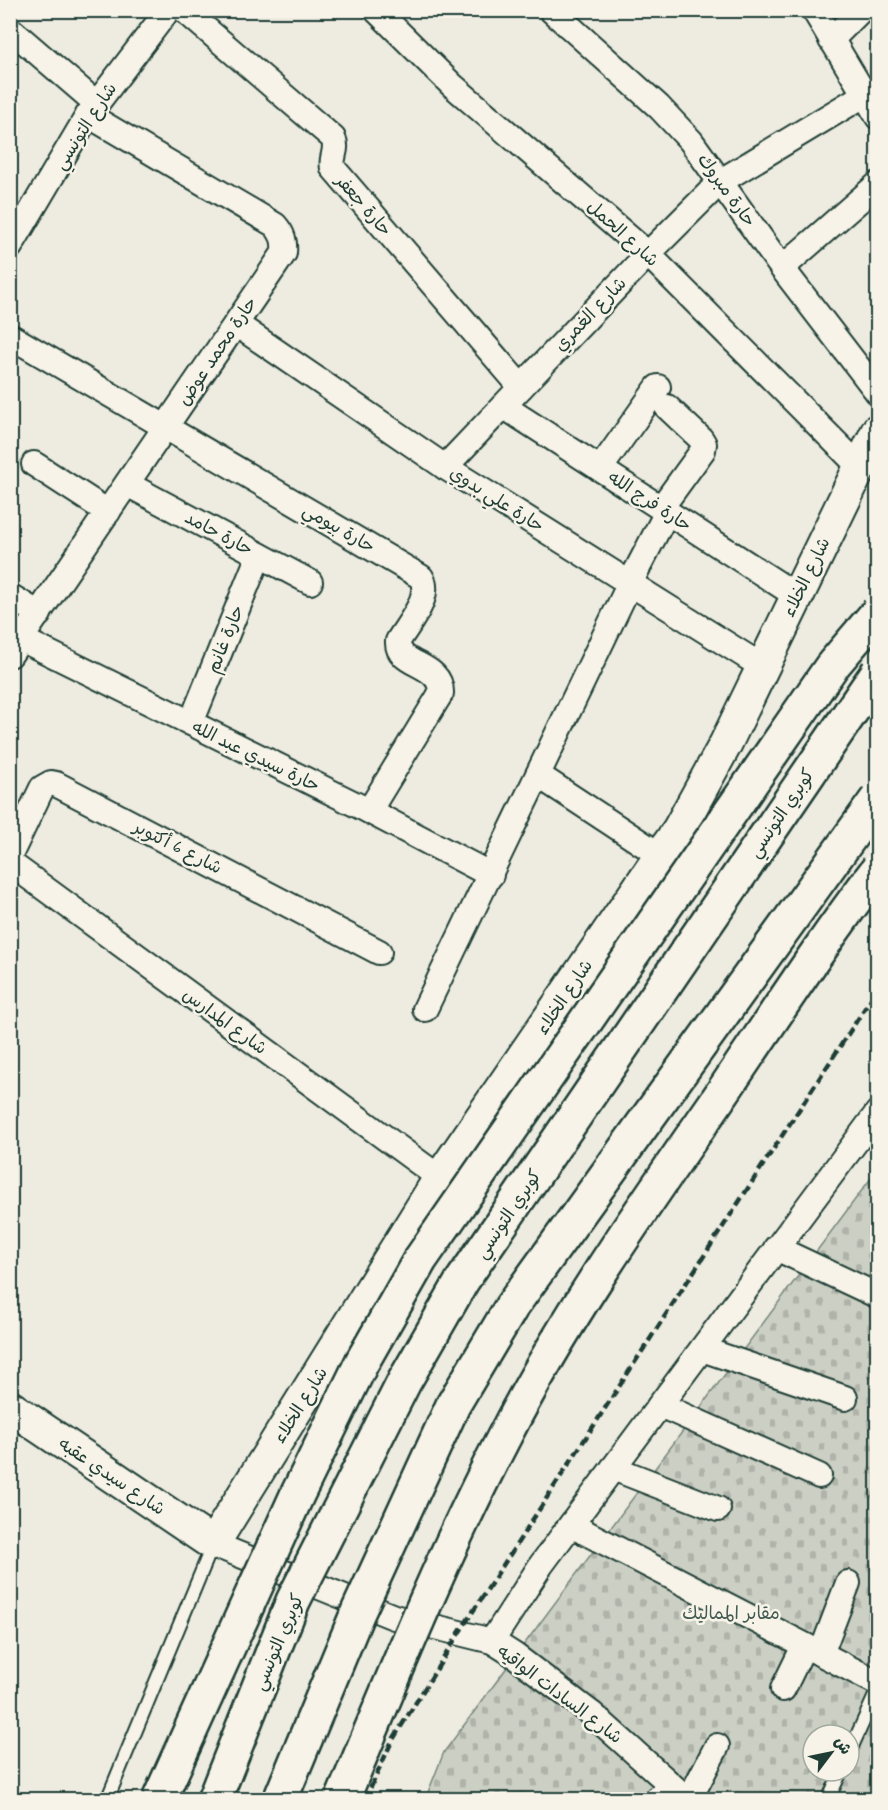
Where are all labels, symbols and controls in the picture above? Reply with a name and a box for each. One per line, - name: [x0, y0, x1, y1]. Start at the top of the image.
- street label: شارع التونسي: [49, 78, 126, 177]
- street label: حارة مبروك: [691, 149, 761, 232]
- street label: حارة جعفر: [328, 168, 397, 242]
- street label: شارع الحمل: [581, 195, 663, 272]
- street label: شارع الغمري: [549, 272, 632, 357]
- street label: حارة محمد عوض: [173, 292, 263, 411]
- street label: حارة علي بدوي: [443, 461, 548, 541]
- street label: حارة فرج الله: [603, 466, 696, 538]
- street label: حارة بيومي: [296, 499, 379, 562]
- street label: حارة حامد: [180, 506, 257, 562]
- street label: شارع الخلاء: [777, 534, 836, 621]
- street label: حارة غانم: [201, 602, 251, 677]
- street label: حارة سيدي عبد الله: [188, 716, 323, 798]
- street label: كوبري التونسي: [743, 764, 823, 865]
- street label: شارع 6 أكتوبر: [127, 814, 226, 880]
- street label: شارع الخلاء: [531, 955, 599, 1040]
- street label: شارع المدارس: [177, 983, 271, 1061]
- street label: كوبري التونسي: [470, 1165, 550, 1266]
- street label: شارع الخلاء: [268, 1363, 334, 1448]
- street label: شارع سيدي عقبه: [53, 1432, 170, 1521]
- street label: كوبري التونسي: [248, 1590, 313, 1696]
- park label: مقابر المماليك: [682, 1602, 780, 1626]
- street label: شارع السادات الواقيه: [492, 1640, 627, 1750]
- north arrow: [801, 1723, 861, 1783]
- text: ش: [829, 1733, 856, 1759]

